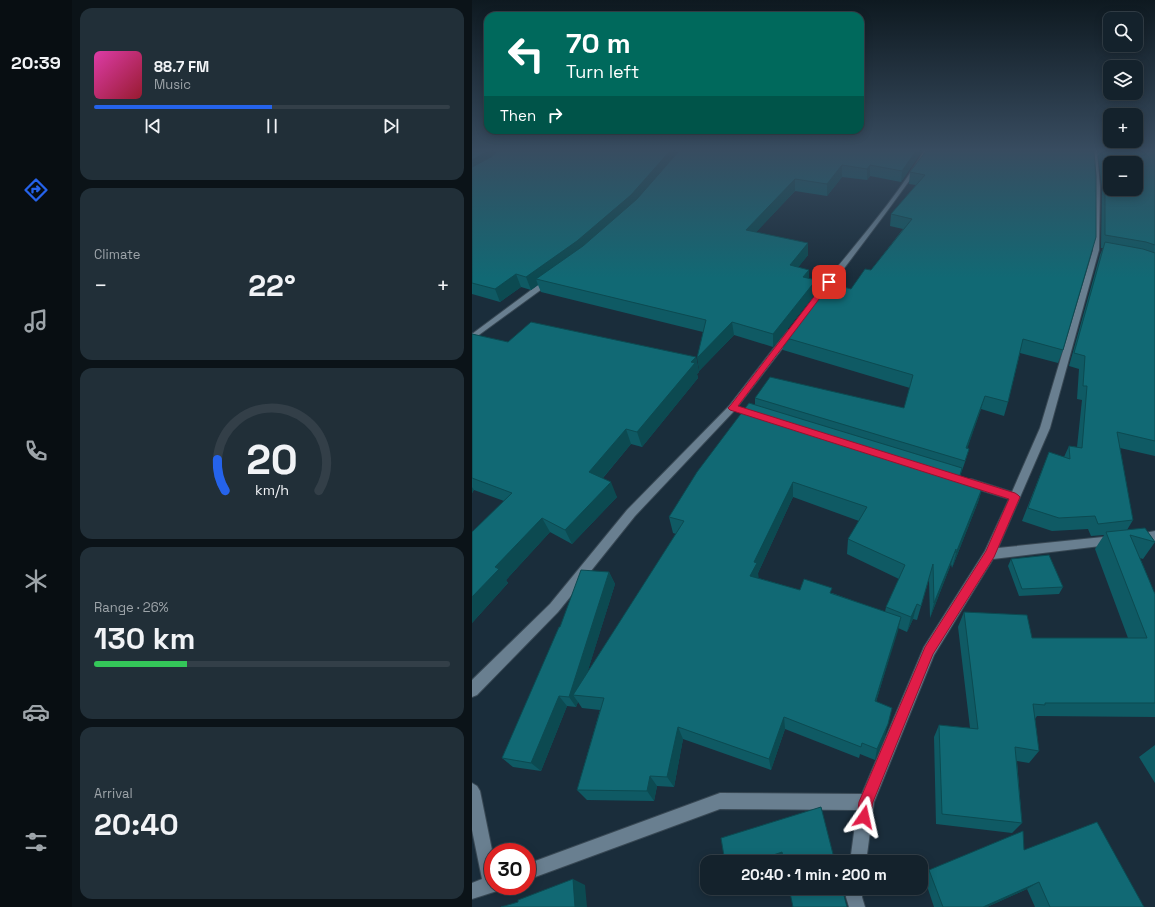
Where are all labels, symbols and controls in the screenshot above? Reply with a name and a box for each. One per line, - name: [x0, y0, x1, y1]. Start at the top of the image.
- map controls: [1103, 12, 1143, 196]
- button: search: [1103, 12, 1143, 52]
- text: 70 m: [566, 25, 631, 61]
- icon: left: [500, 28, 552, 80]
- text: 20:39: [11, 51, 61, 74]
- text: 88.7 FM: [154, 57, 209, 76]
- text: Turn left: [566, 60, 639, 83]
- button: layers: [1103, 60, 1143, 100]
- text: Music: [154, 76, 191, 93]
- icon: right: [544, 104, 566, 126]
- text: Then: [500, 106, 536, 125]
- button: +: [1103, 108, 1143, 148]
- icon: previous: [142, 115, 164, 137]
- icon: pause: [261, 115, 283, 137]
- icon: next: [380, 115, 402, 137]
- button: −: [1103, 156, 1143, 196]
- icon: directions: [22, 176, 50, 204]
- text: Climate: [94, 246, 140, 263]
- pin: [812, 265, 846, 299]
- text: 22°: [248, 266, 296, 305]
- text: −: [94, 271, 108, 299]
- text: +: [436, 271, 450, 299]
- icon: arrive: [818, 271, 840, 293]
- icon: music: [22, 307, 50, 335]
- text: 20: [246, 433, 298, 486]
- icon: phone: [22, 437, 50, 465]
- text: km/h: [255, 481, 289, 499]
- icon: climate: [22, 567, 50, 595]
- text: Range · 26%: [94, 599, 169, 616]
- text: 130 km: [94, 619, 195, 658]
- icon: car: [22, 698, 50, 726]
- text: Arrival: [94, 785, 133, 802]
- position arrow: [843, 796, 885, 838]
- text: 20:40: [94, 805, 179, 844]
- icon: filters: [22, 828, 50, 856]
- speed limit sign: 30: [484, 843, 536, 895]
- text: 20:40 · 1 min · 200 m: [741, 865, 887, 884]

